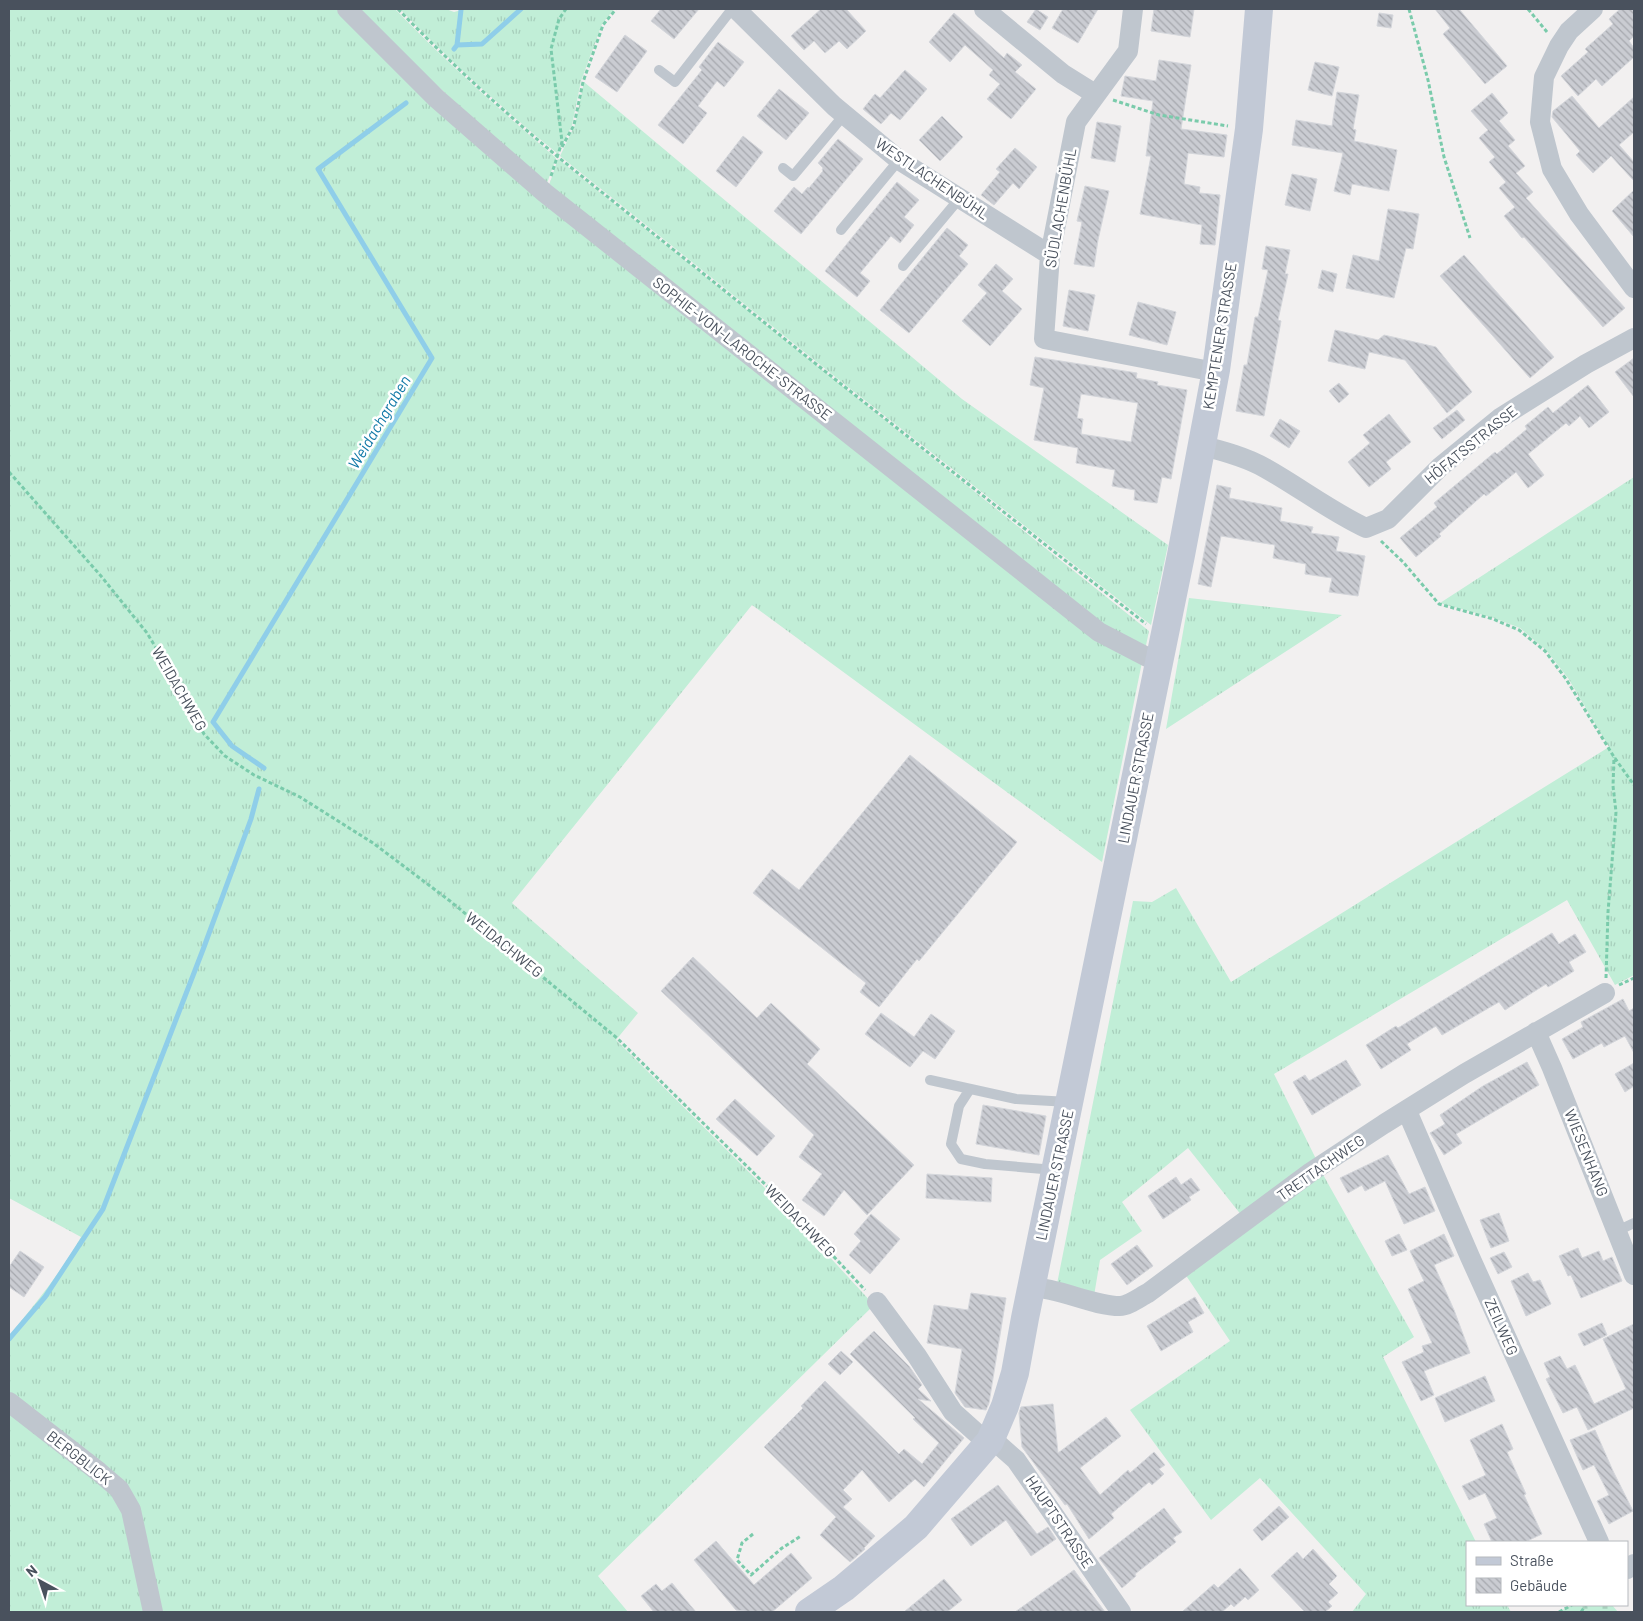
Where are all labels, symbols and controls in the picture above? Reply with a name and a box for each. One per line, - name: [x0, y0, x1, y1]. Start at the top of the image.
- street label: WESTLACHENBÜHL: [873, 134, 993, 223]
- street label: SÜDLACHENBÜHL: [1041, 147, 1079, 269]
- street label: KEMPTENER STRASSE: [1199, 261, 1240, 411]
- street label: SOPHIE-VON-LAROCHE-STRASSE: [650, 273, 836, 424]
- water label: Weidachgraben: [343, 372, 414, 472]
- street label: HÖFATSSTRASSE: [1420, 401, 1520, 487]
- street label: WEIDACHWEG: [149, 643, 211, 734]
- street label: LINDAUER STRASSE: [1113, 711, 1157, 845]
- street label: WEIDACHWEG: [462, 908, 547, 981]
- street label: WIESENHANG: [1561, 1106, 1613, 1199]
- street label: LINDAUER STRASSE: [1031, 1108, 1077, 1242]
- street label: TRETTACHWEG: [1273, 1131, 1367, 1204]
- street label: WEIDACHWEG: [762, 1180, 840, 1260]
- street label: ZEILWEG: [1481, 1295, 1522, 1358]
- street label: BERGBLICK: [44, 1426, 115, 1488]
- street label: HAUPTSTRASSE: [1022, 1472, 1097, 1571]
- legend: [1466, 1541, 1628, 1606]
- text: Straße: [1510, 1551, 1554, 1569]
- north arrow: [15, 1556, 65, 1606]
- text: N: [22, 1561, 40, 1580]
- text: Gebäude: [1510, 1576, 1567, 1594]

